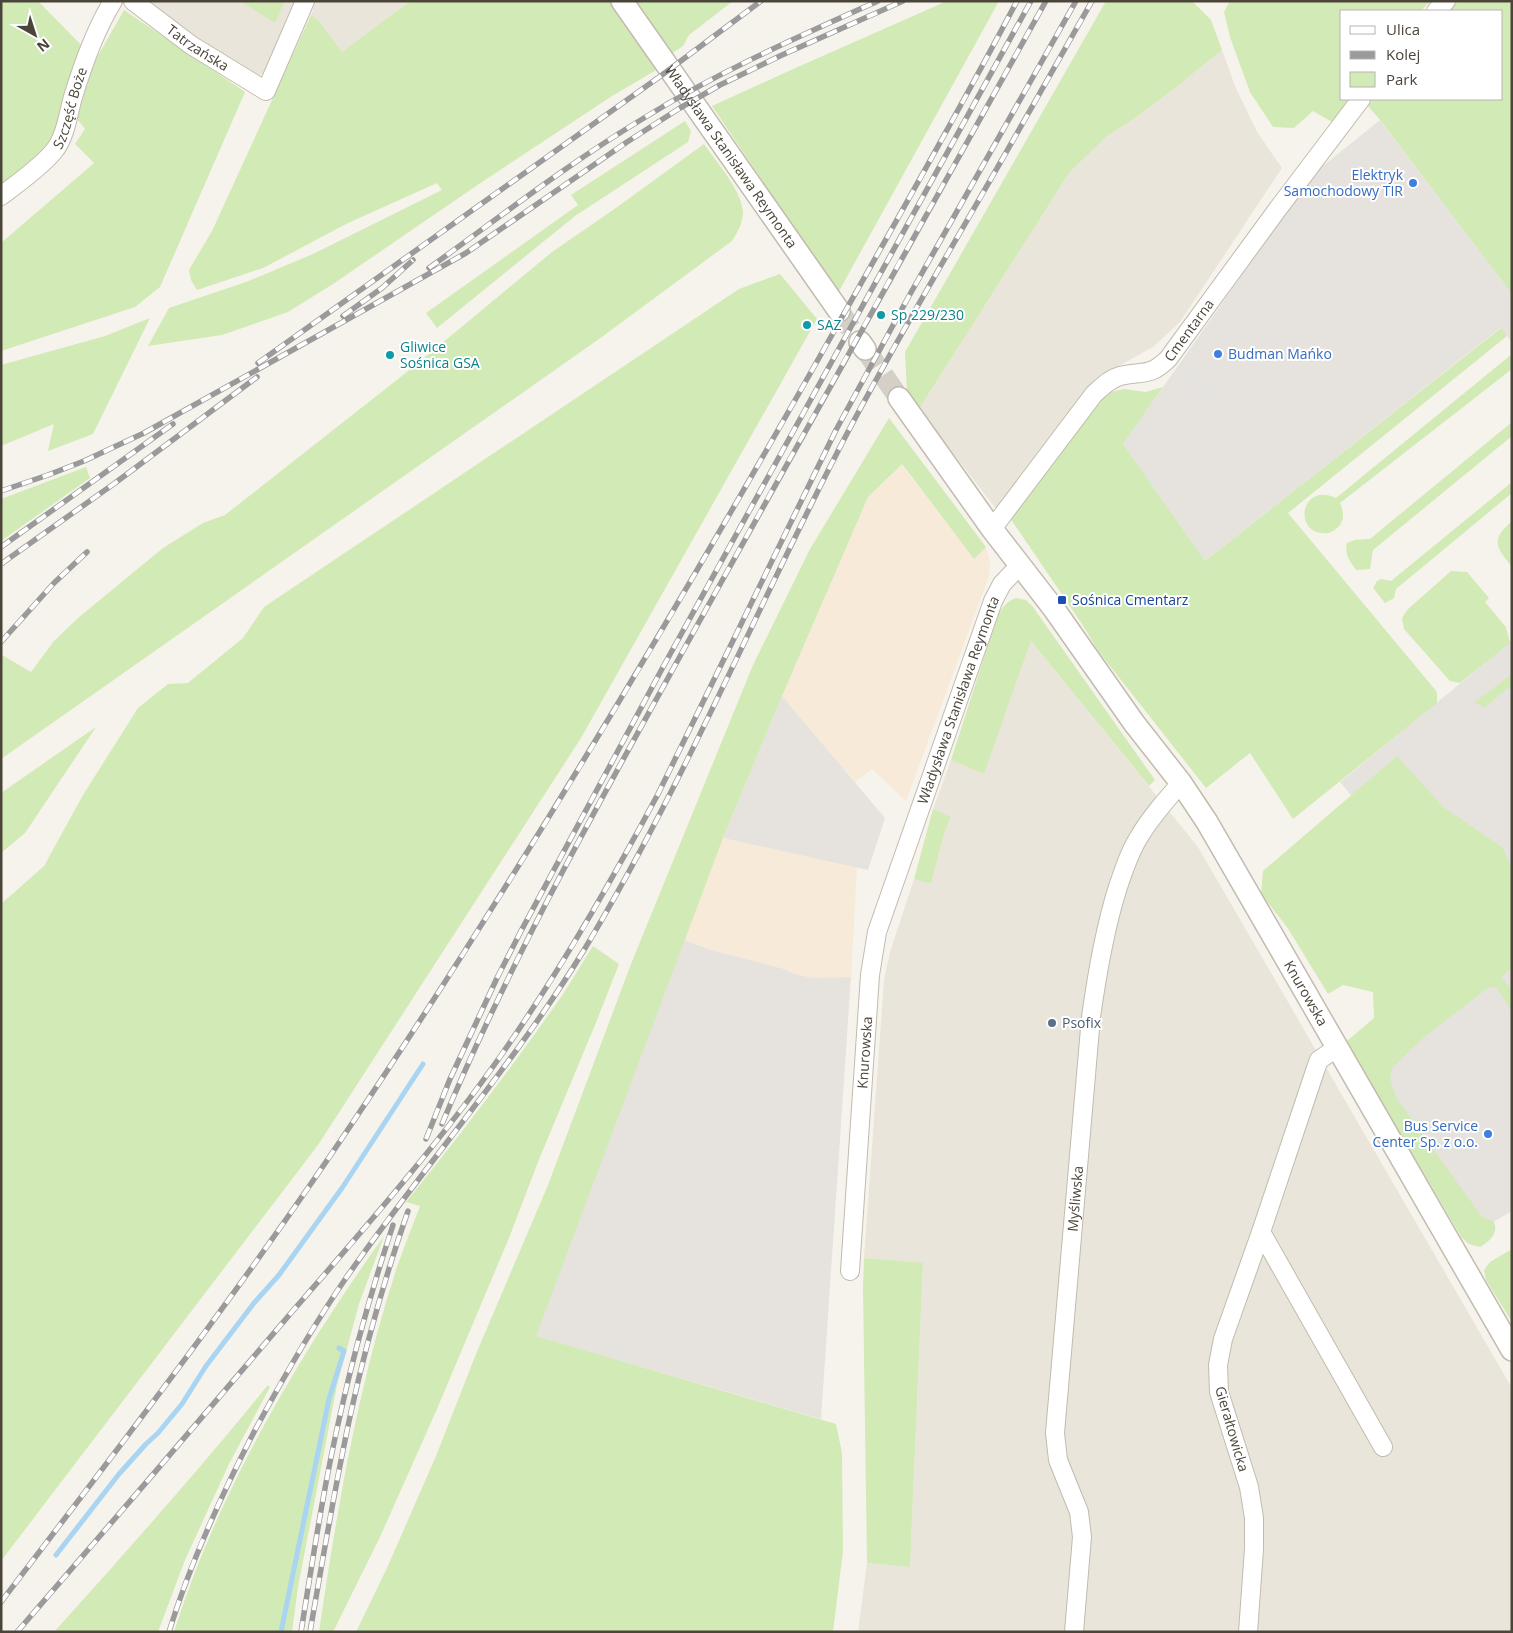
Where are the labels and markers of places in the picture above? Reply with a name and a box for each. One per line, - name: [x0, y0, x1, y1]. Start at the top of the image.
- place label: Elektryk Samochodowy TIR: [1284, 165, 1404, 200]
- marker: Elektryk Samochodowy TIR: [1407, 177, 1419, 189]
- place label: Sp 229/230: [891, 305, 964, 324]
- marker: Sp 229/230: [875, 309, 887, 321]
- place label: SAZ: [817, 315, 842, 334]
- marker: SAZ: [801, 319, 813, 331]
- place label: Gliwice Sośnica GSA: [400, 337, 480, 372]
- place label: Budman Mańko: [1228, 344, 1332, 363]
- marker: Budman Mańko: [1212, 348, 1224, 360]
- marker: Gliwice Sośnica GSA: [384, 349, 396, 361]
- place label: Sośnica Cmentarz: [1072, 590, 1189, 609]
- marker: Sośnica Cmentarz: [1056, 594, 1068, 606]
- place label: Psofix: [1062, 1013, 1102, 1032]
- marker: Psofix: [1046, 1017, 1058, 1029]
- place label: Bus Service Center Sp. z o.o.: [1373, 1116, 1478, 1151]
- marker: Bus Service Center Sp. z o.o.: [1482, 1128, 1494, 1140]

